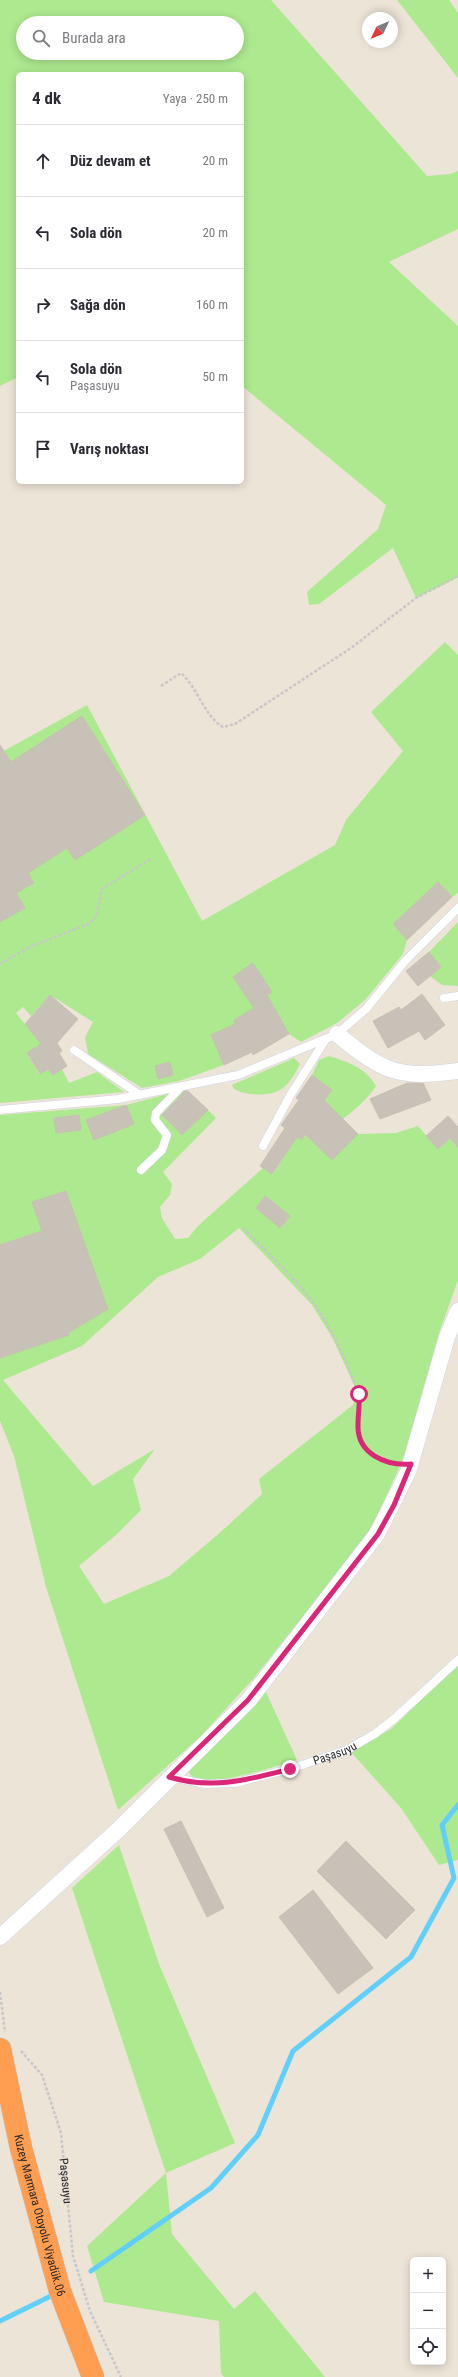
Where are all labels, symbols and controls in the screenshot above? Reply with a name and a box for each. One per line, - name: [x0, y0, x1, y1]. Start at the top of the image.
- north arrow: [362, 12, 398, 48]
- search box: [16, 16, 244, 60]
- icon: search: [30, 27, 52, 49]
- text: Burada ara: [62, 29, 126, 47]
- text: 4 dk: [32, 88, 61, 108]
- text: Yaya · 250 m: [163, 91, 228, 106]
- icon: ahead: [32, 150, 54, 172]
- text: Düz devam et: [70, 152, 151, 170]
- text: 20 m: [202, 153, 228, 168]
- icon: left: [32, 222, 54, 244]
- text: Sola dön: [70, 224, 122, 242]
- text: 20 m: [202, 225, 228, 240]
- icon: right: [32, 294, 54, 316]
- text: Sağa dön: [70, 296, 126, 314]
- text: 160 m: [196, 297, 228, 312]
- text: Sola dön: [70, 360, 122, 378]
- icon: left: [32, 366, 54, 388]
- text: 50 m: [202, 369, 228, 384]
- text: Paşasuyu: [70, 378, 119, 393]
- icon: arrive: [32, 438, 54, 460]
- text: Varış noktası: [70, 440, 149, 458]
- route start: [350, 1385, 368, 1403]
- street label: Paşasuyu: [311, 1739, 360, 1768]
- route end: [281, 1760, 299, 1778]
- street label: Kuzey Marmara Otoyolu Viyadük.06: [11, 2133, 68, 2298]
- street label: Paşasuyu: [56, 2157, 75, 2204]
- map controls: [410, 2257, 446, 2365]
- button: +: [410, 2257, 446, 2293]
- button: −: [410, 2293, 446, 2329]
- button: locate: [410, 2329, 446, 2365]

